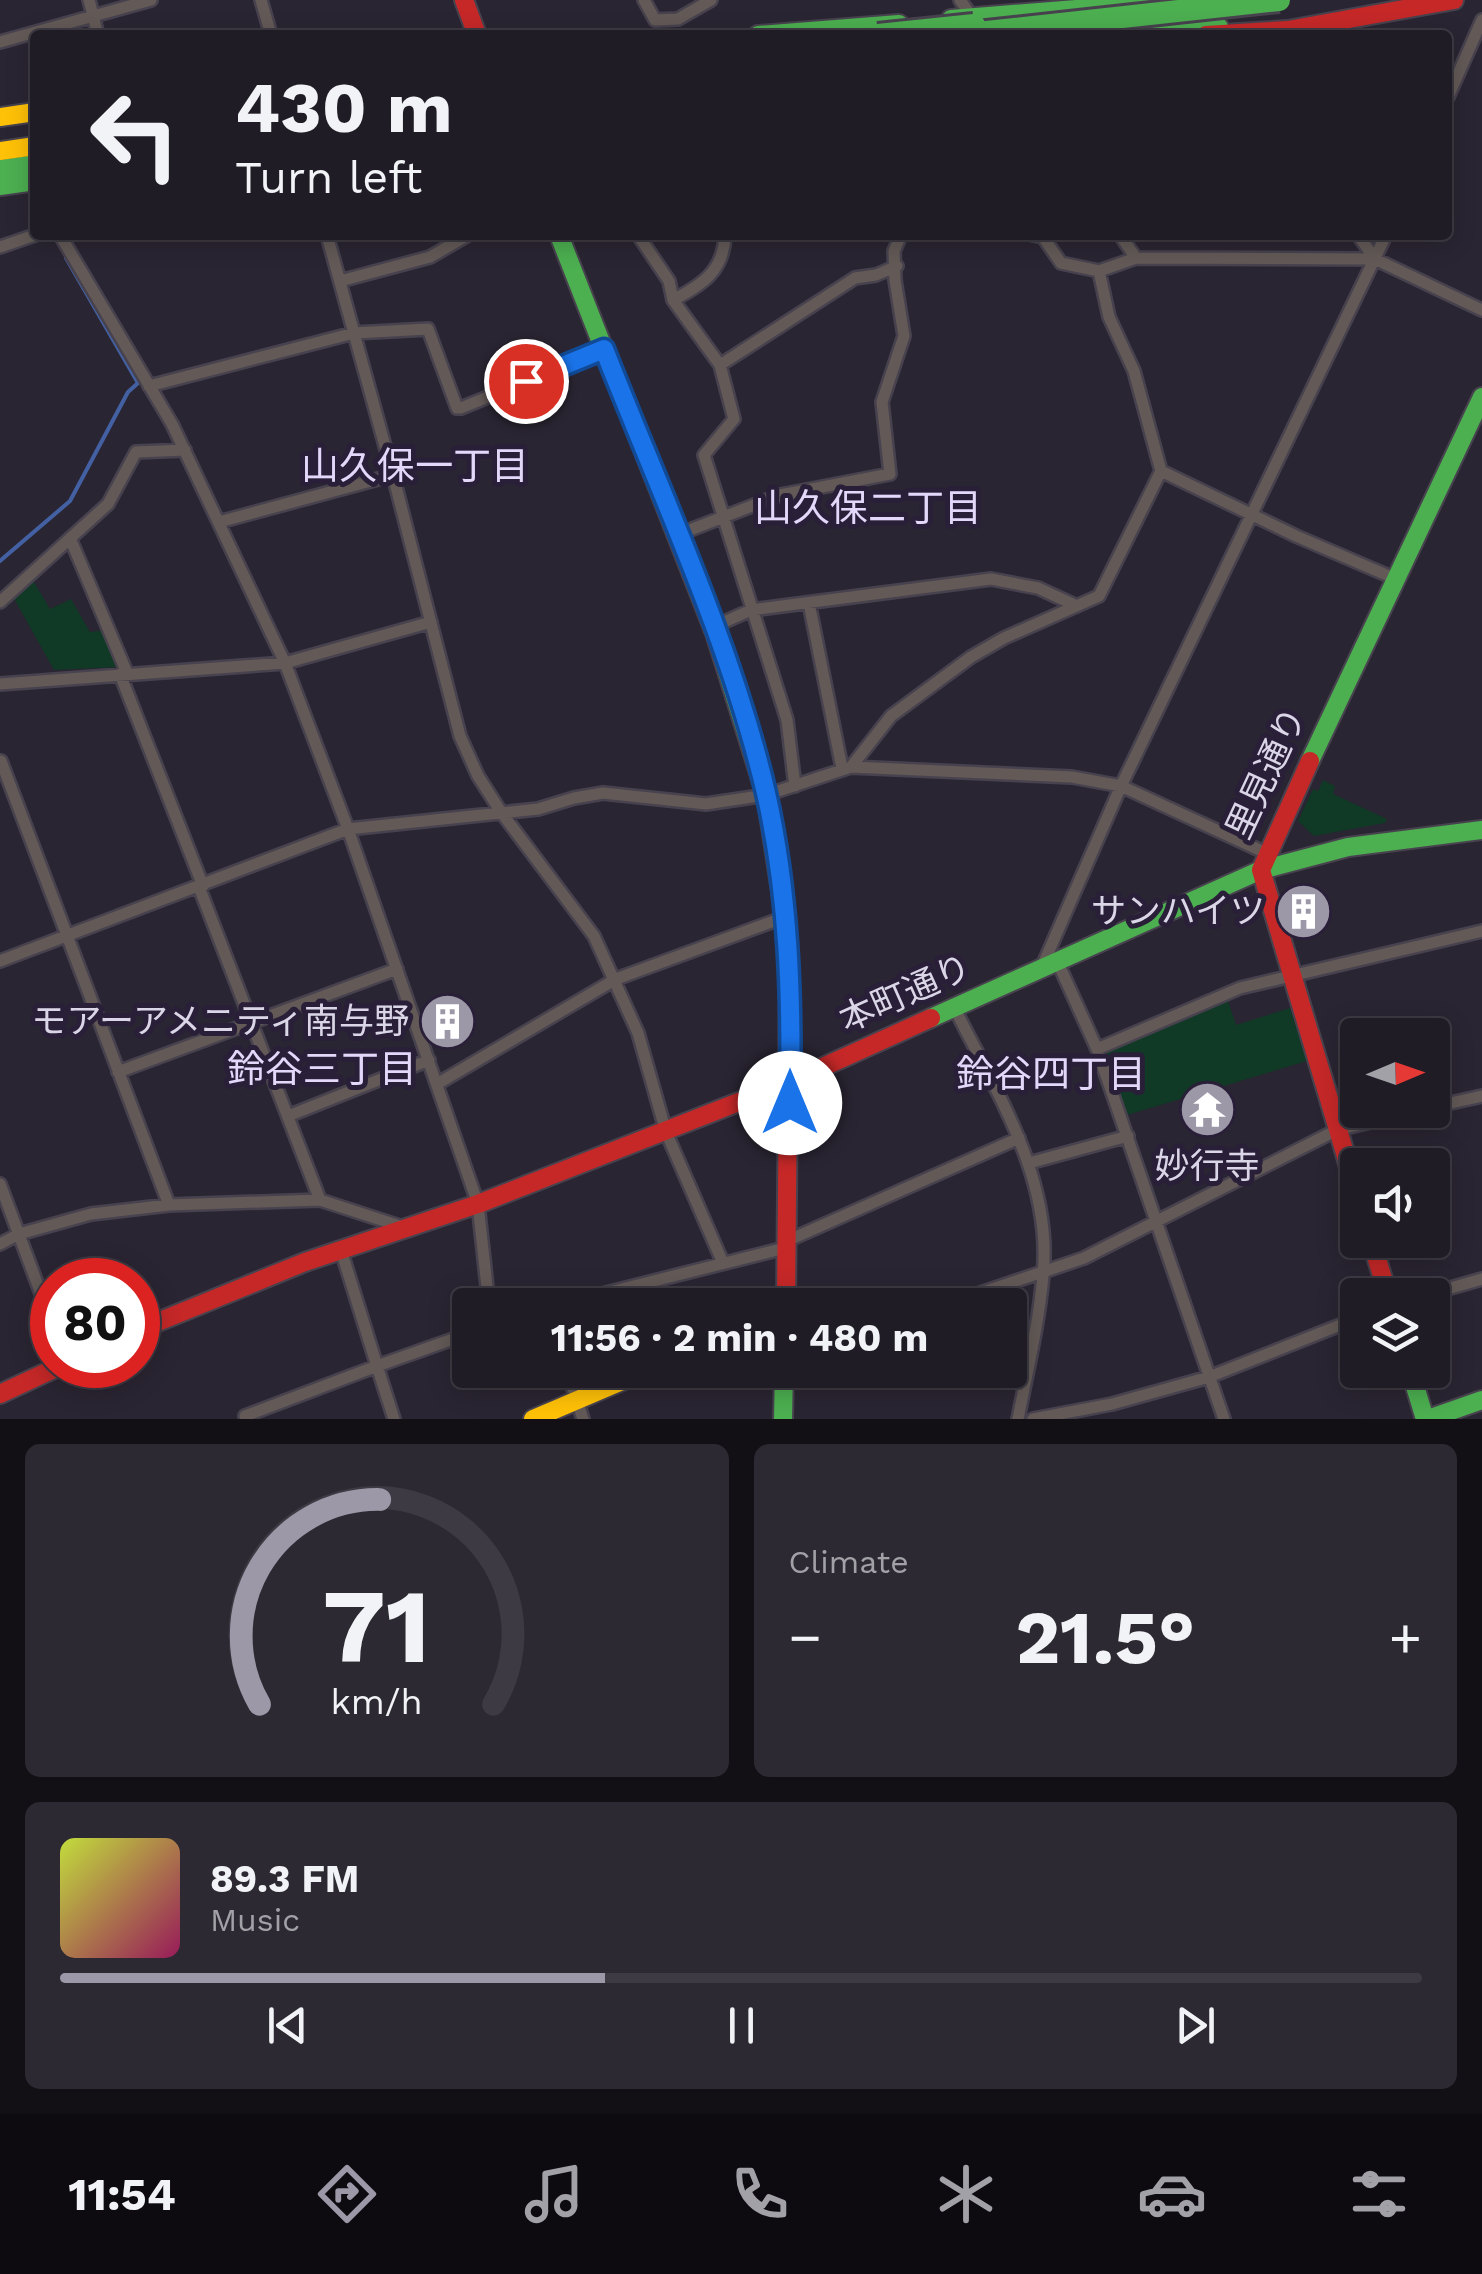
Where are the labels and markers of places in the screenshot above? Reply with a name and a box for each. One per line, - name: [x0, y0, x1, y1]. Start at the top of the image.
- pin: [484, 339, 569, 424]
- building icon: サンハイツ: [1274, 881, 1334, 941]
- place label: サンハイツ: [1091, 890, 1265, 932]
- building icon: モアーアメニティ南与野: [418, 991, 478, 1051]
- place label: モアーアメニティ南与野: [31, 1000, 409, 1042]
- temple icon: 妙行寺: [1177, 1080, 1237, 1140]
- place label: 妙行寺: [1154, 1145, 1260, 1187]

